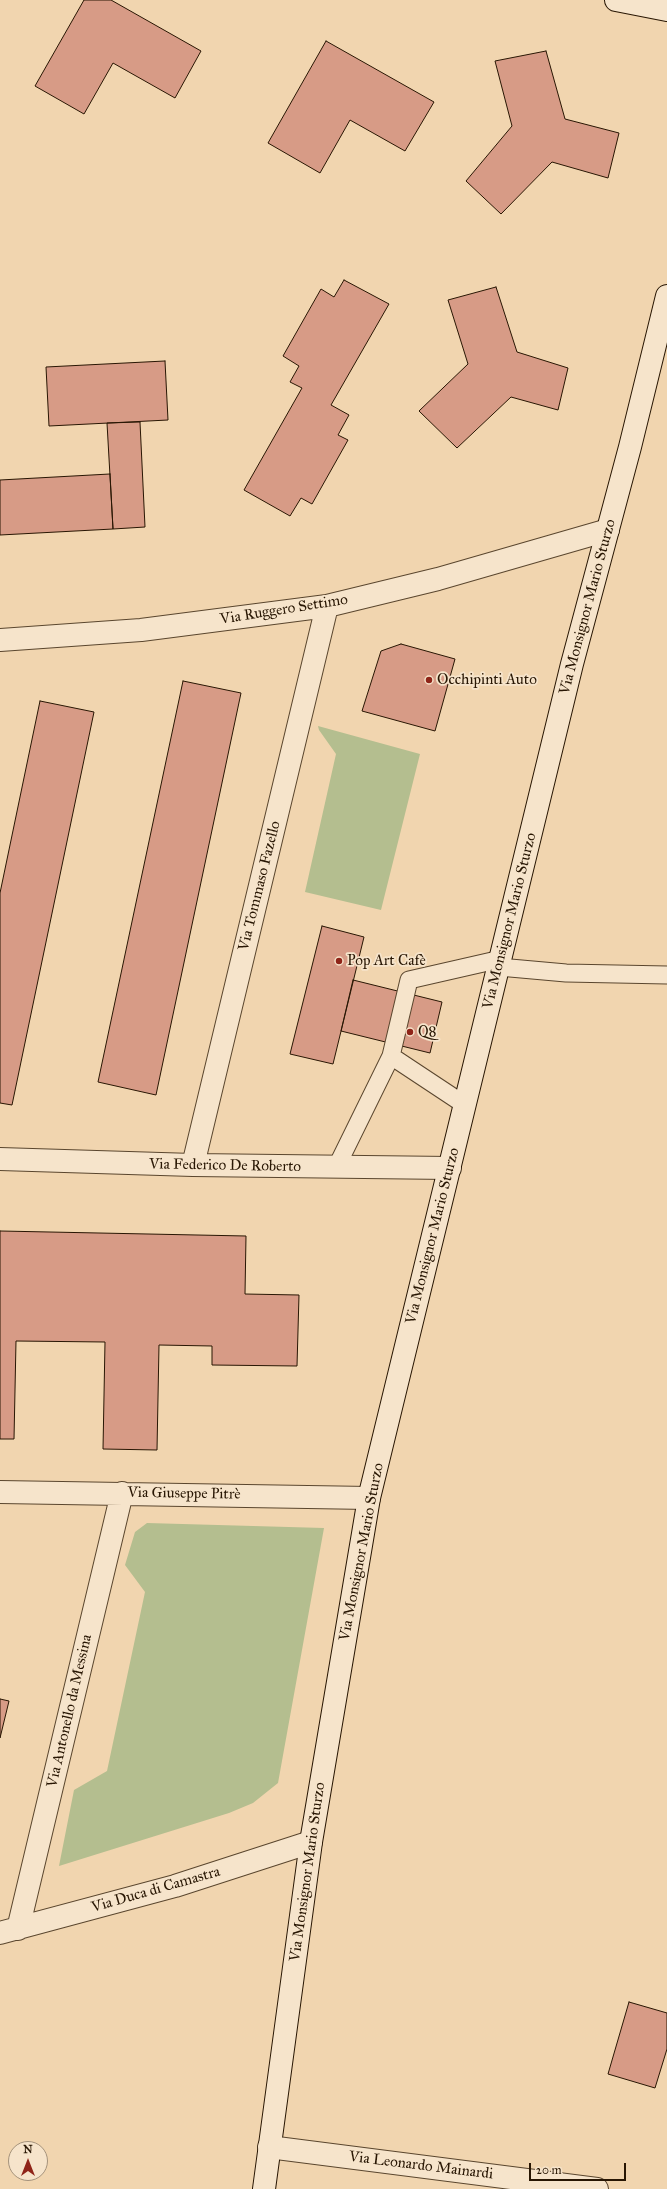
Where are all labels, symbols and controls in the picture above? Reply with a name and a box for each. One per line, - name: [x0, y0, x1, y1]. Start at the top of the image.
- street label: Via Monsignor Mario Sturzo: [556, 517, 620, 697]
- street label: Via Ruggero Settimo: [219, 591, 349, 629]
- place label: Occhipinti Auto: [437, 671, 537, 689]
- marker: Occhipinti Auto: [424, 675, 434, 685]
- street label: Via Tommaso Fazello: [235, 819, 285, 953]
- street label: Via Monsignor Mario Sturzo: [479, 831, 541, 1011]
- place label: Pop Art Cafè: [347, 952, 426, 970]
- marker: Pop Art Cafè: [334, 956, 344, 966]
- place label: Q8: [418, 1023, 437, 1041]
- marker: Q8: [405, 1027, 415, 1037]
- street label: Via Monsignor Mario Sturzo: [402, 1146, 464, 1326]
- street label: Via Federico De Roberto: [149, 1156, 301, 1176]
- street label: Via Monsignor Mario Sturzo: [336, 1461, 388, 1643]
- street label: Via Giuseppe Pitrè: [127, 1484, 241, 1504]
- street label: Via Antonello da Messina: [44, 1633, 96, 1789]
- street label: Via Monsignor Mario Sturzo: [286, 1781, 330, 1963]
- street label: Via Duca di Camastra: [90, 1863, 222, 1917]
- north arrow: [8, 2141, 48, 2181]
- text: N: [23, 2143, 33, 2156]
- street label: Via Leonardo Mainardi: [348, 2148, 494, 2184]
- scale bar: [531, 2155, 628, 2181]
- text: 20 m: [536, 2163, 562, 2177]

